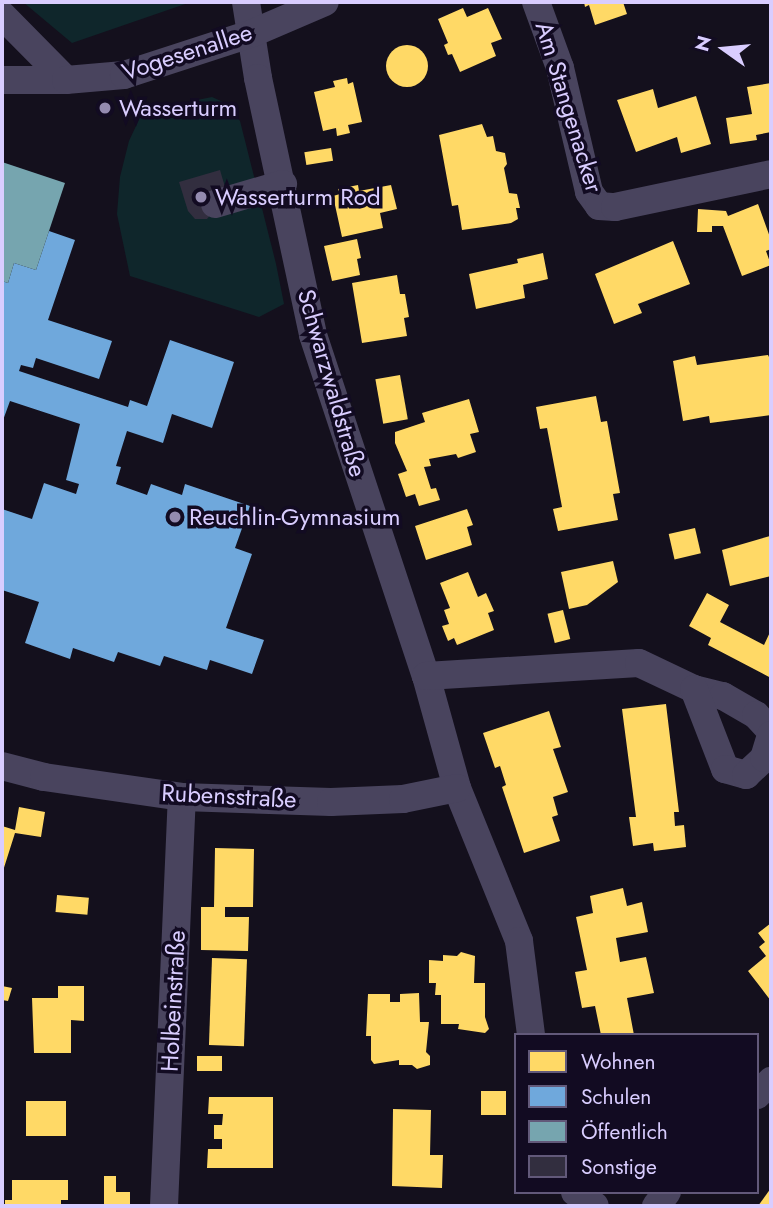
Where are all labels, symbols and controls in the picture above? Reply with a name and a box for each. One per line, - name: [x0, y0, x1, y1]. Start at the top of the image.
- north arrow: [689, 14, 759, 84]
- street label: Vogesenallee: [118, 17, 256, 87]
- street label: Am Stangenacker: [529, 18, 609, 196]
- text: N: [688, 33, 718, 54]
- place label: Wasserturm: [119, 94, 237, 122]
- marker: Wasserturm: [97, 100, 113, 116]
- place label: Wasserturm Rod: [215, 183, 381, 211]
- marker: Wasserturm Rod: [193, 189, 209, 205]
- street label: Schwarzwaldstraße: [291, 286, 373, 480]
- place label: Reuchlin-Gymnasium: [189, 503, 400, 531]
- marker: Reuchlin-Gymnasium: [167, 509, 183, 525]
- street label: Rubensstraße: [161, 778, 297, 814]
- street label: Holbeinstraße: [155, 929, 191, 1073]
- legend: [514, 1033, 759, 1194]
- text: Wohnen: [581, 1047, 655, 1077]
- text: Schulen: [581, 1082, 651, 1112]
- text: Öffentlich: [581, 1117, 668, 1147]
- text: Sonstige: [581, 1152, 657, 1182]

